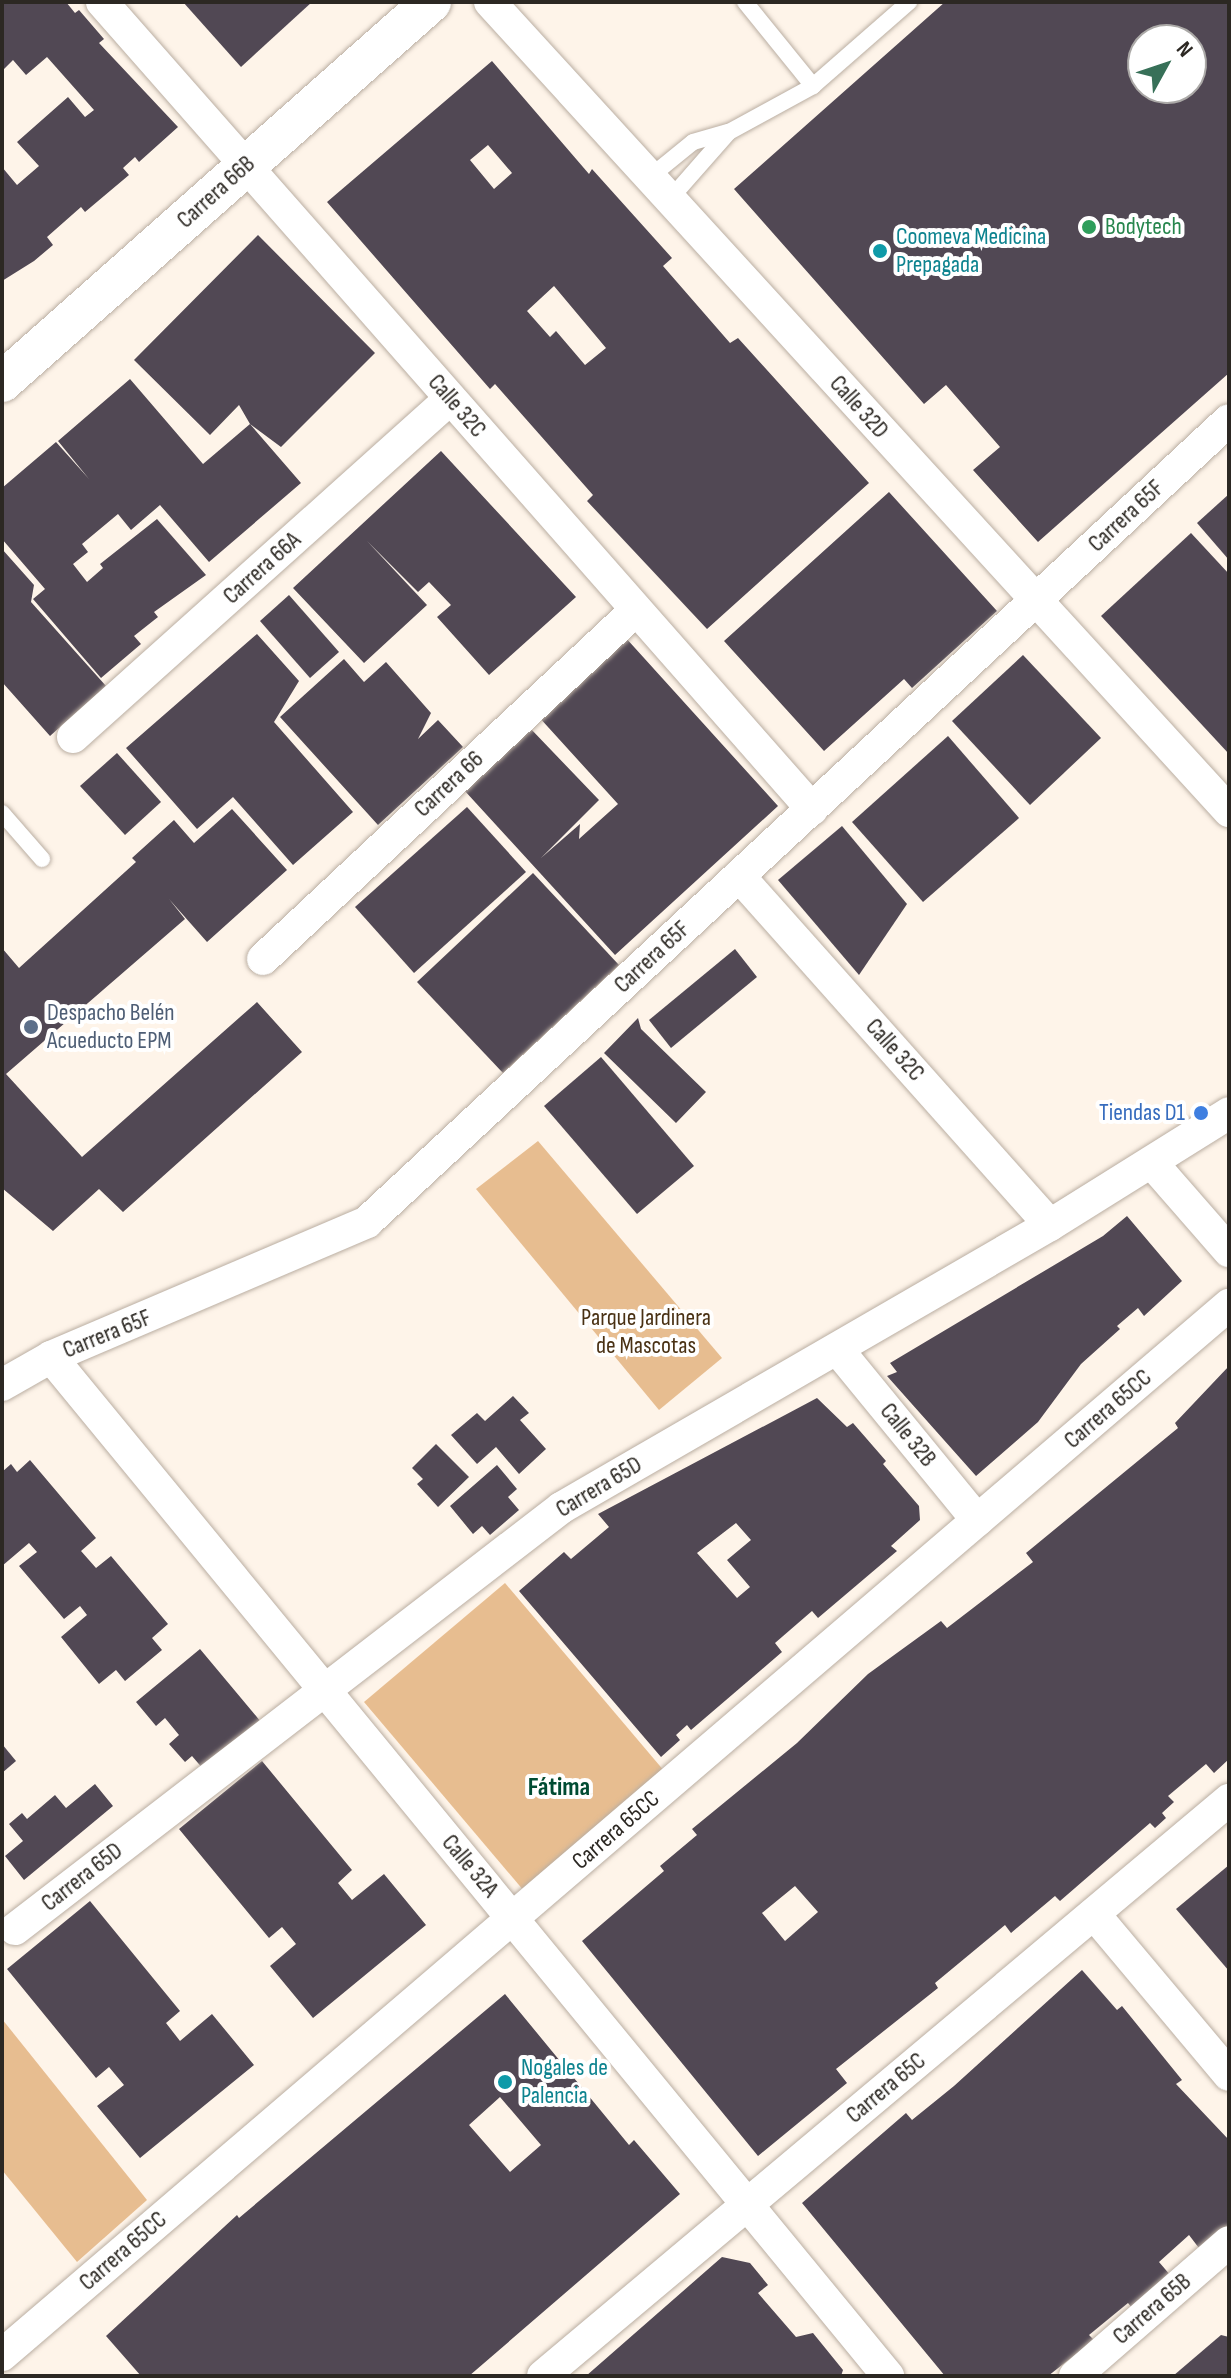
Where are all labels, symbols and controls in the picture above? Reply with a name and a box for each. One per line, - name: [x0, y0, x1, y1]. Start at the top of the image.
- north arrow: [1127, 24, 1207, 104]
- text: N: [1170, 36, 1198, 63]
- street label: Carrera 66B: [171, 150, 261, 234]
- place label: Bodytech: [1105, 213, 1182, 241]
- marker: Bodytech: [1080, 218, 1098, 236]
- place label: Coomeva Medicina Prepagada: [896, 223, 1046, 279]
- marker: Coomeva Medicina Prepagada: [871, 242, 889, 260]
- street label: Calle 32C: [422, 368, 492, 444]
- street label: Calle 32D: [823, 370, 895, 444]
- street label: Carrera 65F: [1082, 474, 1170, 558]
- street label: Carrera 66A: [217, 526, 307, 610]
- street label: Carrera 66: [408, 745, 490, 823]
- street label: Carrera 65F: [608, 915, 696, 999]
- place label: Despacho Belén Acueducto EPM: [47, 999, 175, 1055]
- street label: Calle 32C: [859, 1013, 931, 1087]
- marker: Despacho Belén Acueducto EPM: [22, 1018, 40, 1036]
- place label: Tiendas D1: [1099, 1099, 1185, 1127]
- marker: Tiendas D1: [1192, 1104, 1210, 1122]
- street label: Carrera 65F: [59, 1303, 155, 1365]
- park label: Parque Jardinera de Mascotas: [581, 1304, 711, 1360]
- street label: Carrera 65CC: [1058, 1363, 1158, 1455]
- street label: Calle 32B: [874, 1397, 942, 1473]
- street label: Carrera 65D: [551, 1450, 647, 1524]
- district label: Fátima: [528, 1772, 590, 1804]
- street label: Carrera 65CC: [566, 1784, 666, 1876]
- street label: Calle 32A: [435, 1829, 505, 1903]
- street label: Carrera 65D: [36, 1836, 128, 1918]
- street label: Carrera 65C: [840, 2046, 932, 2130]
- place label: Nogales de Palencia: [521, 2054, 608, 2110]
- marker: Nogales de Palencia: [496, 2073, 514, 2091]
- street label: Carrera 65CC: [73, 2205, 173, 2297]
- street label: Carrera 65B: [1107, 2267, 1197, 2351]

